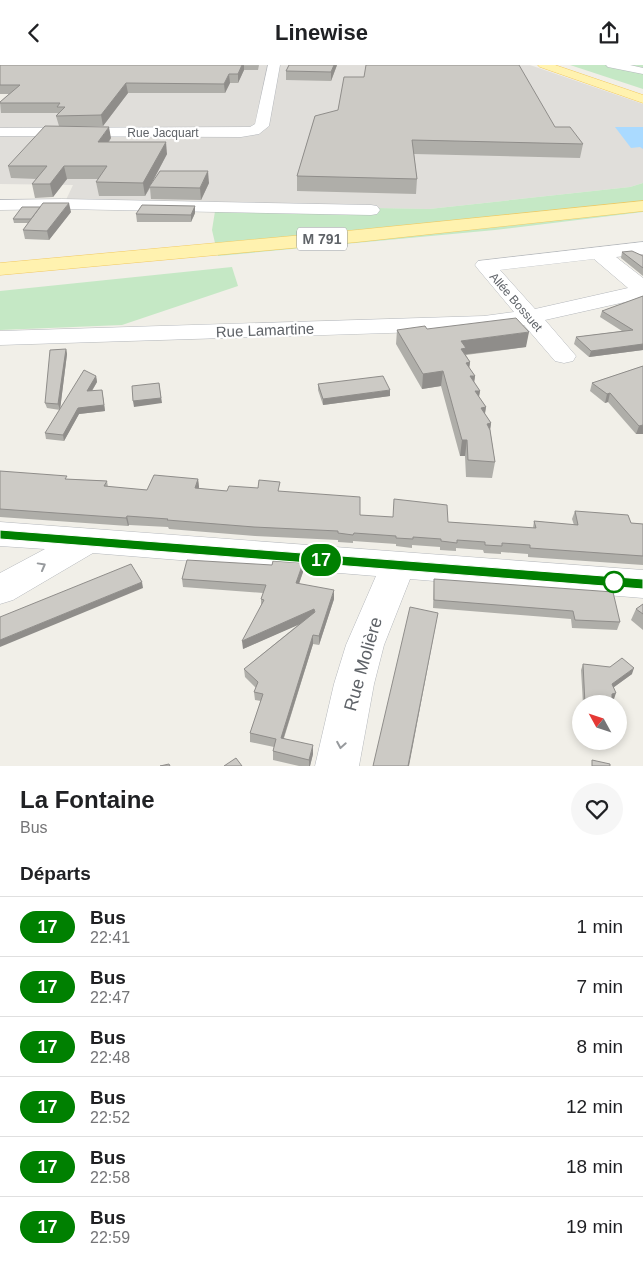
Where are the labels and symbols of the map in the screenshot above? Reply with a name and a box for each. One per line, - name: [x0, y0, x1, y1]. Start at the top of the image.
- street label: Rue Jacquart: [127, 126, 199, 140]
- road number: M 791: [297, 227, 347, 250]
- street label: Allée Bossuet: [487, 270, 546, 335]
- street label: Rue Lamartine: [216, 320, 314, 340]
- line badge: 17: [298, 544, 344, 576]
- one-way arrow: [37, 562, 46, 572]
- unlabelled marker: [603, 571, 625, 593]
- street label: Rue Molière: [340, 615, 386, 713]
- north arrow: [572, 695, 628, 750]
- one-way arrow: [337, 741, 347, 750]

